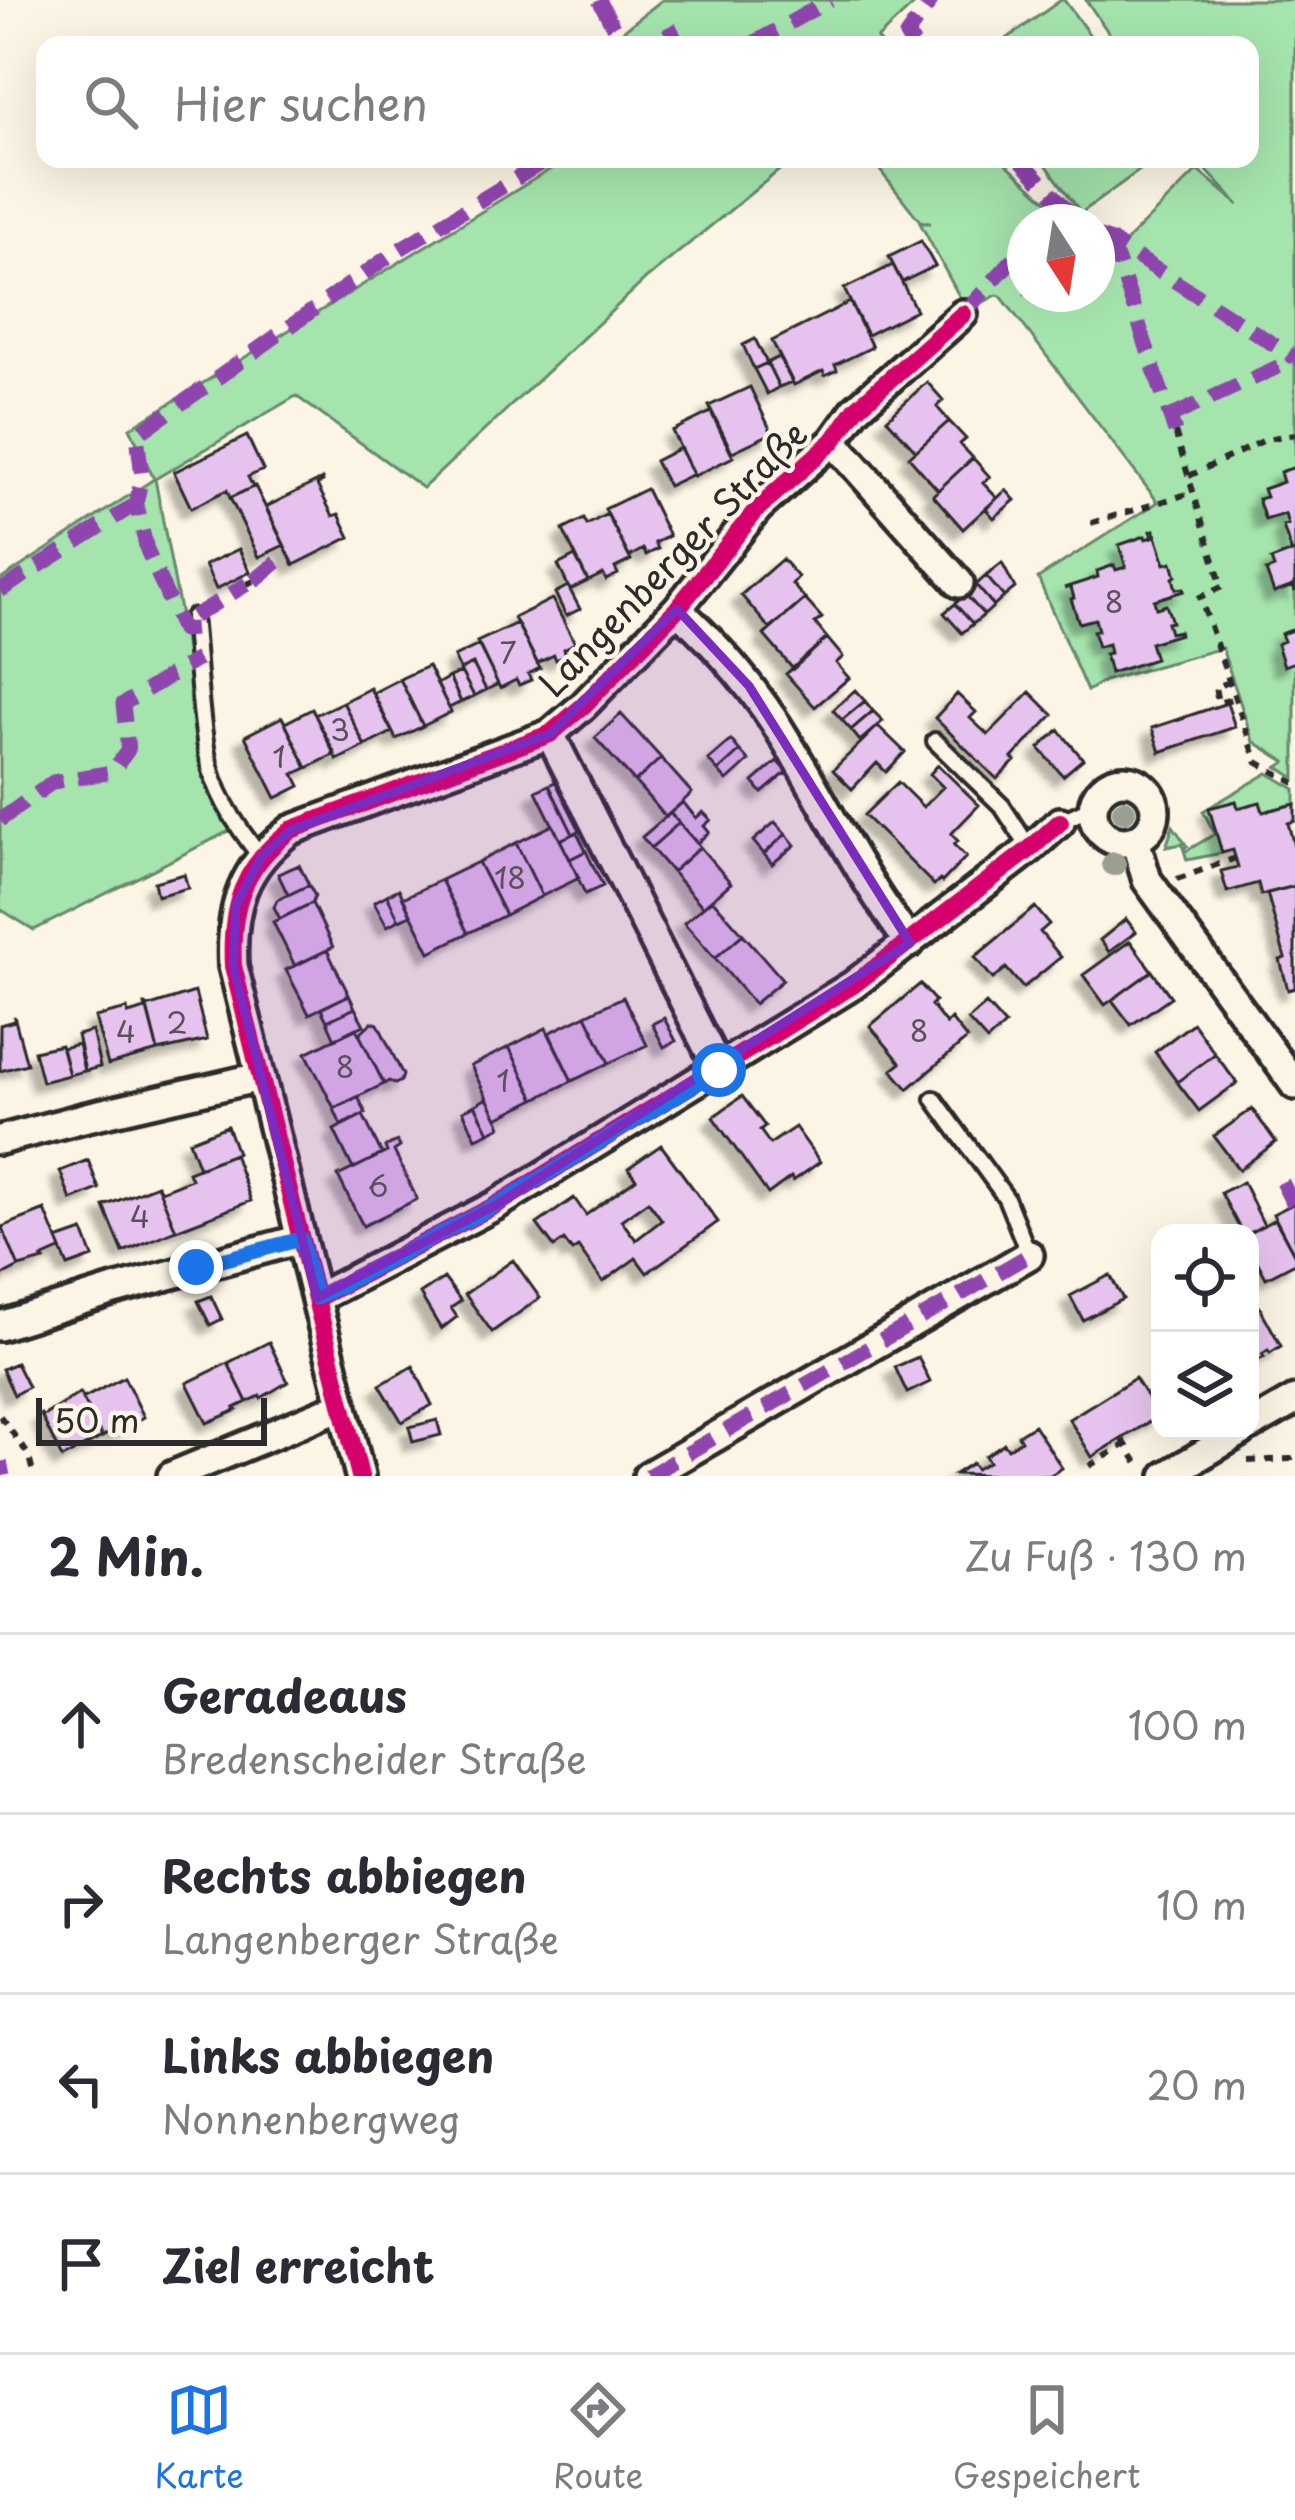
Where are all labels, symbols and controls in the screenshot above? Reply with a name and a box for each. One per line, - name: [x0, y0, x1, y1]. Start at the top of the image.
- search box: [36, 36, 1259, 168]
- text: Hier suchen: [174, 68, 428, 136]
- icon: search: [78, 69, 144, 135]
- north arrow: [1007, 204, 1115, 312]
- street label: Langenberger Straße: [525, 407, 818, 708]
- house number: 8: [1105, 578, 1123, 623]
- house number: 7: [499, 629, 517, 674]
- house number: 3: [330, 706, 350, 751]
- house number: 1: [272, 733, 286, 778]
- house number: 18: [494, 854, 526, 899]
- house number: 2: [166, 999, 188, 1044]
- house number: 8: [910, 1007, 928, 1052]
- house number: 4: [116, 1008, 136, 1053]
- house number: 8: [336, 1043, 354, 1088]
- route start: [692, 1043, 746, 1097]
- house number: 1: [496, 1057, 510, 1102]
- house number: 6: [367, 1162, 389, 1207]
- house number: 4: [130, 1193, 150, 1238]
- map controls: [1151, 1224, 1259, 1440]
- button: locate: [1151, 1224, 1259, 1332]
- route end: [169, 1240, 223, 1294]
- button: layers: [1151, 1332, 1259, 1440]
- scale bar: [36, 1392, 267, 1445]
- text: 50 m: [54, 1394, 140, 1444]
- text: 2 Min.: [48, 1516, 204, 1593]
- text: Zu Fuß · 130 m: [965, 1525, 1247, 1584]
- text: Geradeaus: [162, 1660, 407, 1728]
- icon: ahead: [48, 1691, 114, 1757]
- text: 100 m: [1128, 1694, 1247, 1753]
- text: Bredenscheider Straße: [162, 1728, 587, 1787]
- text: Rechts abbiegen: [162, 1840, 526, 1908]
- icon: right: [48, 1871, 114, 1937]
- text: 10 m: [1156, 1874, 1247, 1933]
- text: Langenberger Straße: [162, 1908, 559, 1967]
- text: Links abbiegen: [162, 2020, 494, 2088]
- icon: left: [48, 2051, 114, 2117]
- text: 20 m: [1146, 2054, 1247, 2113]
- text: Nonnenbergweg: [162, 2088, 461, 2147]
- text: Ziel erreicht: [162, 2230, 435, 2298]
- icon: arrive: [48, 2231, 114, 2297]
- tab: Karte: [155, 2377, 244, 2499]
- tab: Route: [553, 2377, 644, 2499]
- tab: Gespeichert: [953, 2377, 1140, 2499]

